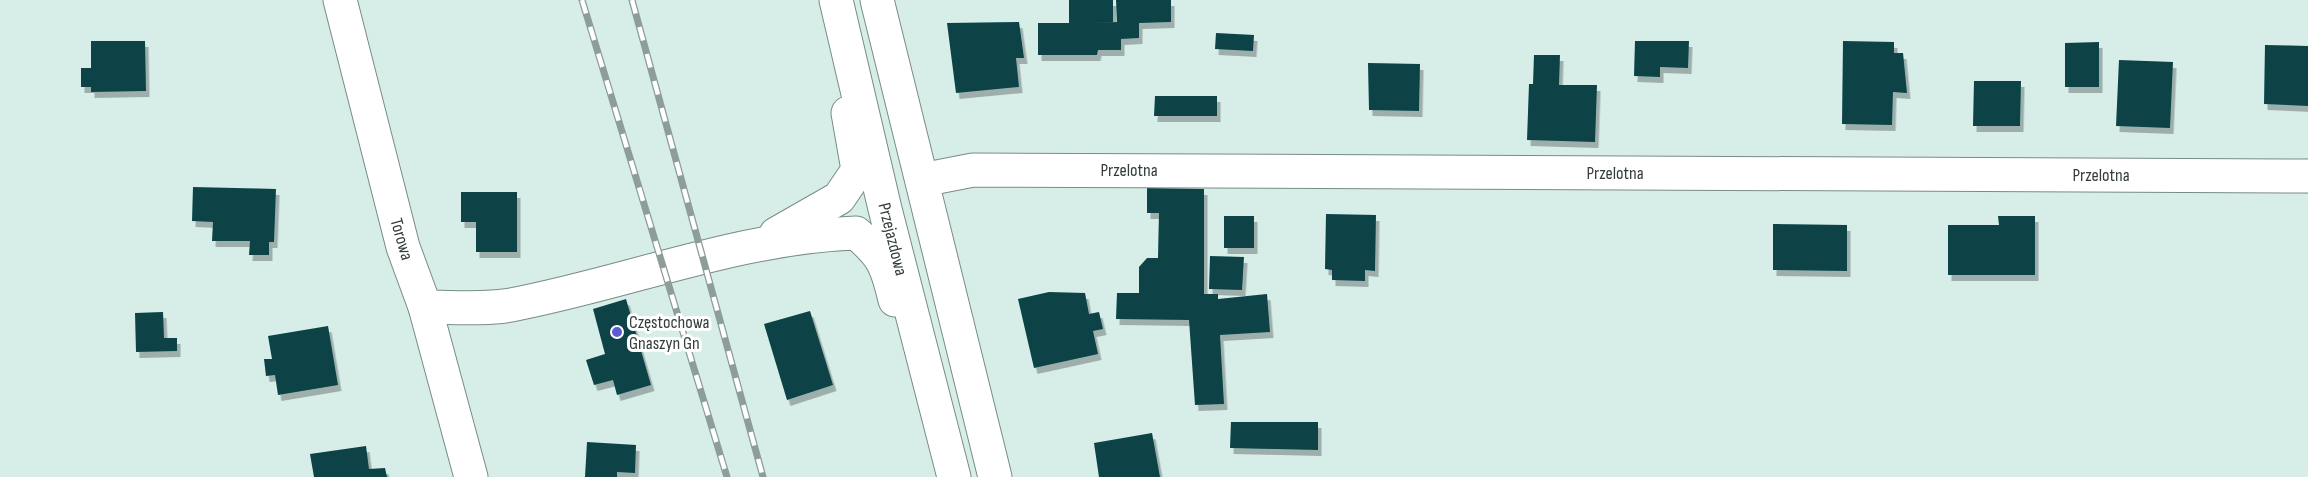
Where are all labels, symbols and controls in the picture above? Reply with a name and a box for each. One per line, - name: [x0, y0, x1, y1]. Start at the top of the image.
- street label: Przelotna: [1100, 160, 1158, 181]
- street label: Przelotna: [1586, 163, 1644, 184]
- street label: Przelotna: [2072, 165, 2130, 186]
- street label: Przejazdowa: [873, 201, 912, 278]
- street label: Torowa: [386, 216, 418, 263]
- place label: Częstochowa Gnaszyn Gn: [629, 312, 710, 354]
- marker: Częstochowa Gnaszyn Gn: [610, 325, 624, 339]

